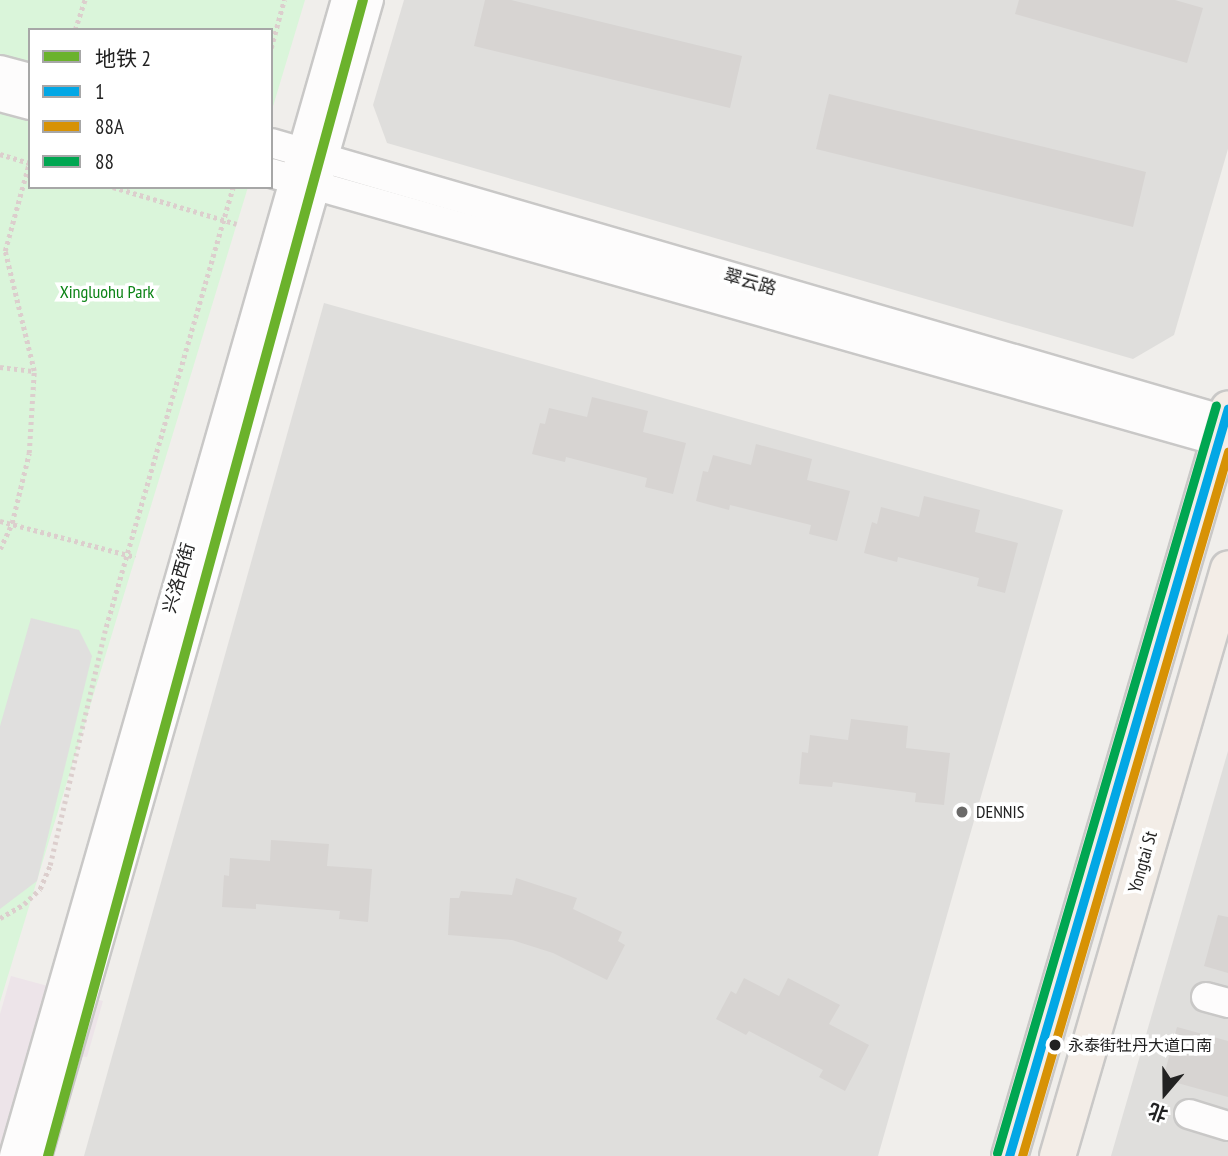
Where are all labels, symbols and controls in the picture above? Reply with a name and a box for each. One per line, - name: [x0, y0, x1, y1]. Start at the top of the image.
- legend: [28, 28, 273, 189]
- text: 地铁 2: [95, 45, 151, 72]
- text: 1: [95, 78, 104, 105]
- text: 88A: [95, 113, 124, 140]
- text: 88: [95, 148, 114, 175]
- street label: 翠云路: [721, 264, 779, 300]
- park label: Xingluohu Park: [60, 281, 154, 303]
- street label: 兴洛西街: [159, 540, 199, 616]
- place label: DENNIS: [976, 801, 1024, 823]
- marker: DENNIS: [954, 804, 970, 820]
- street label: Yongtai St: [1124, 829, 1162, 895]
- place label: 永泰街牡丹大道口南: [1068, 1035, 1212, 1055]
- marker: 永泰街牡丹大道口南: [1048, 1038, 1062, 1052]
- north arrow: [1130, 1058, 1200, 1128]
- text: 北: [1145, 1098, 1171, 1127]

